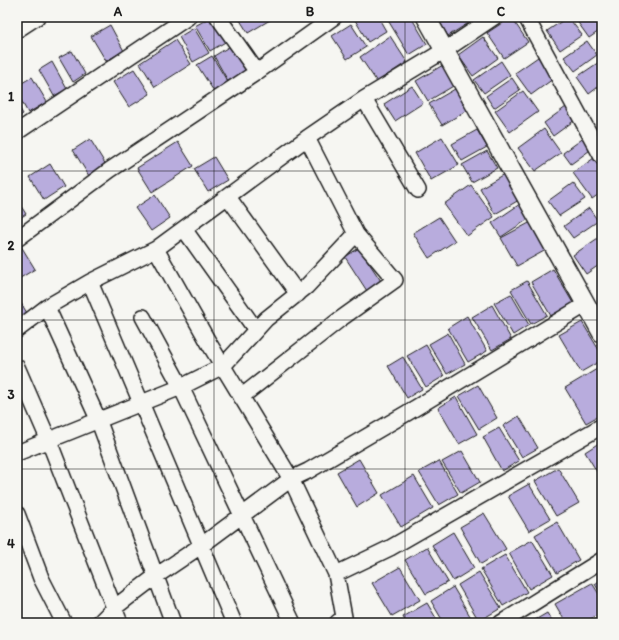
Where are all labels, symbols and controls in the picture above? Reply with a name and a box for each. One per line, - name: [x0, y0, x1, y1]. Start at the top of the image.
- text: A: [113, 4, 123, 19]
- text: B: [306, 4, 315, 19]
- text: C: [497, 4, 506, 19]
- text: 1: [8, 89, 14, 104]
- text: 2: [8, 238, 15, 253]
- text: 3: [7, 387, 15, 402]
- text: 4: [7, 536, 15, 551]

